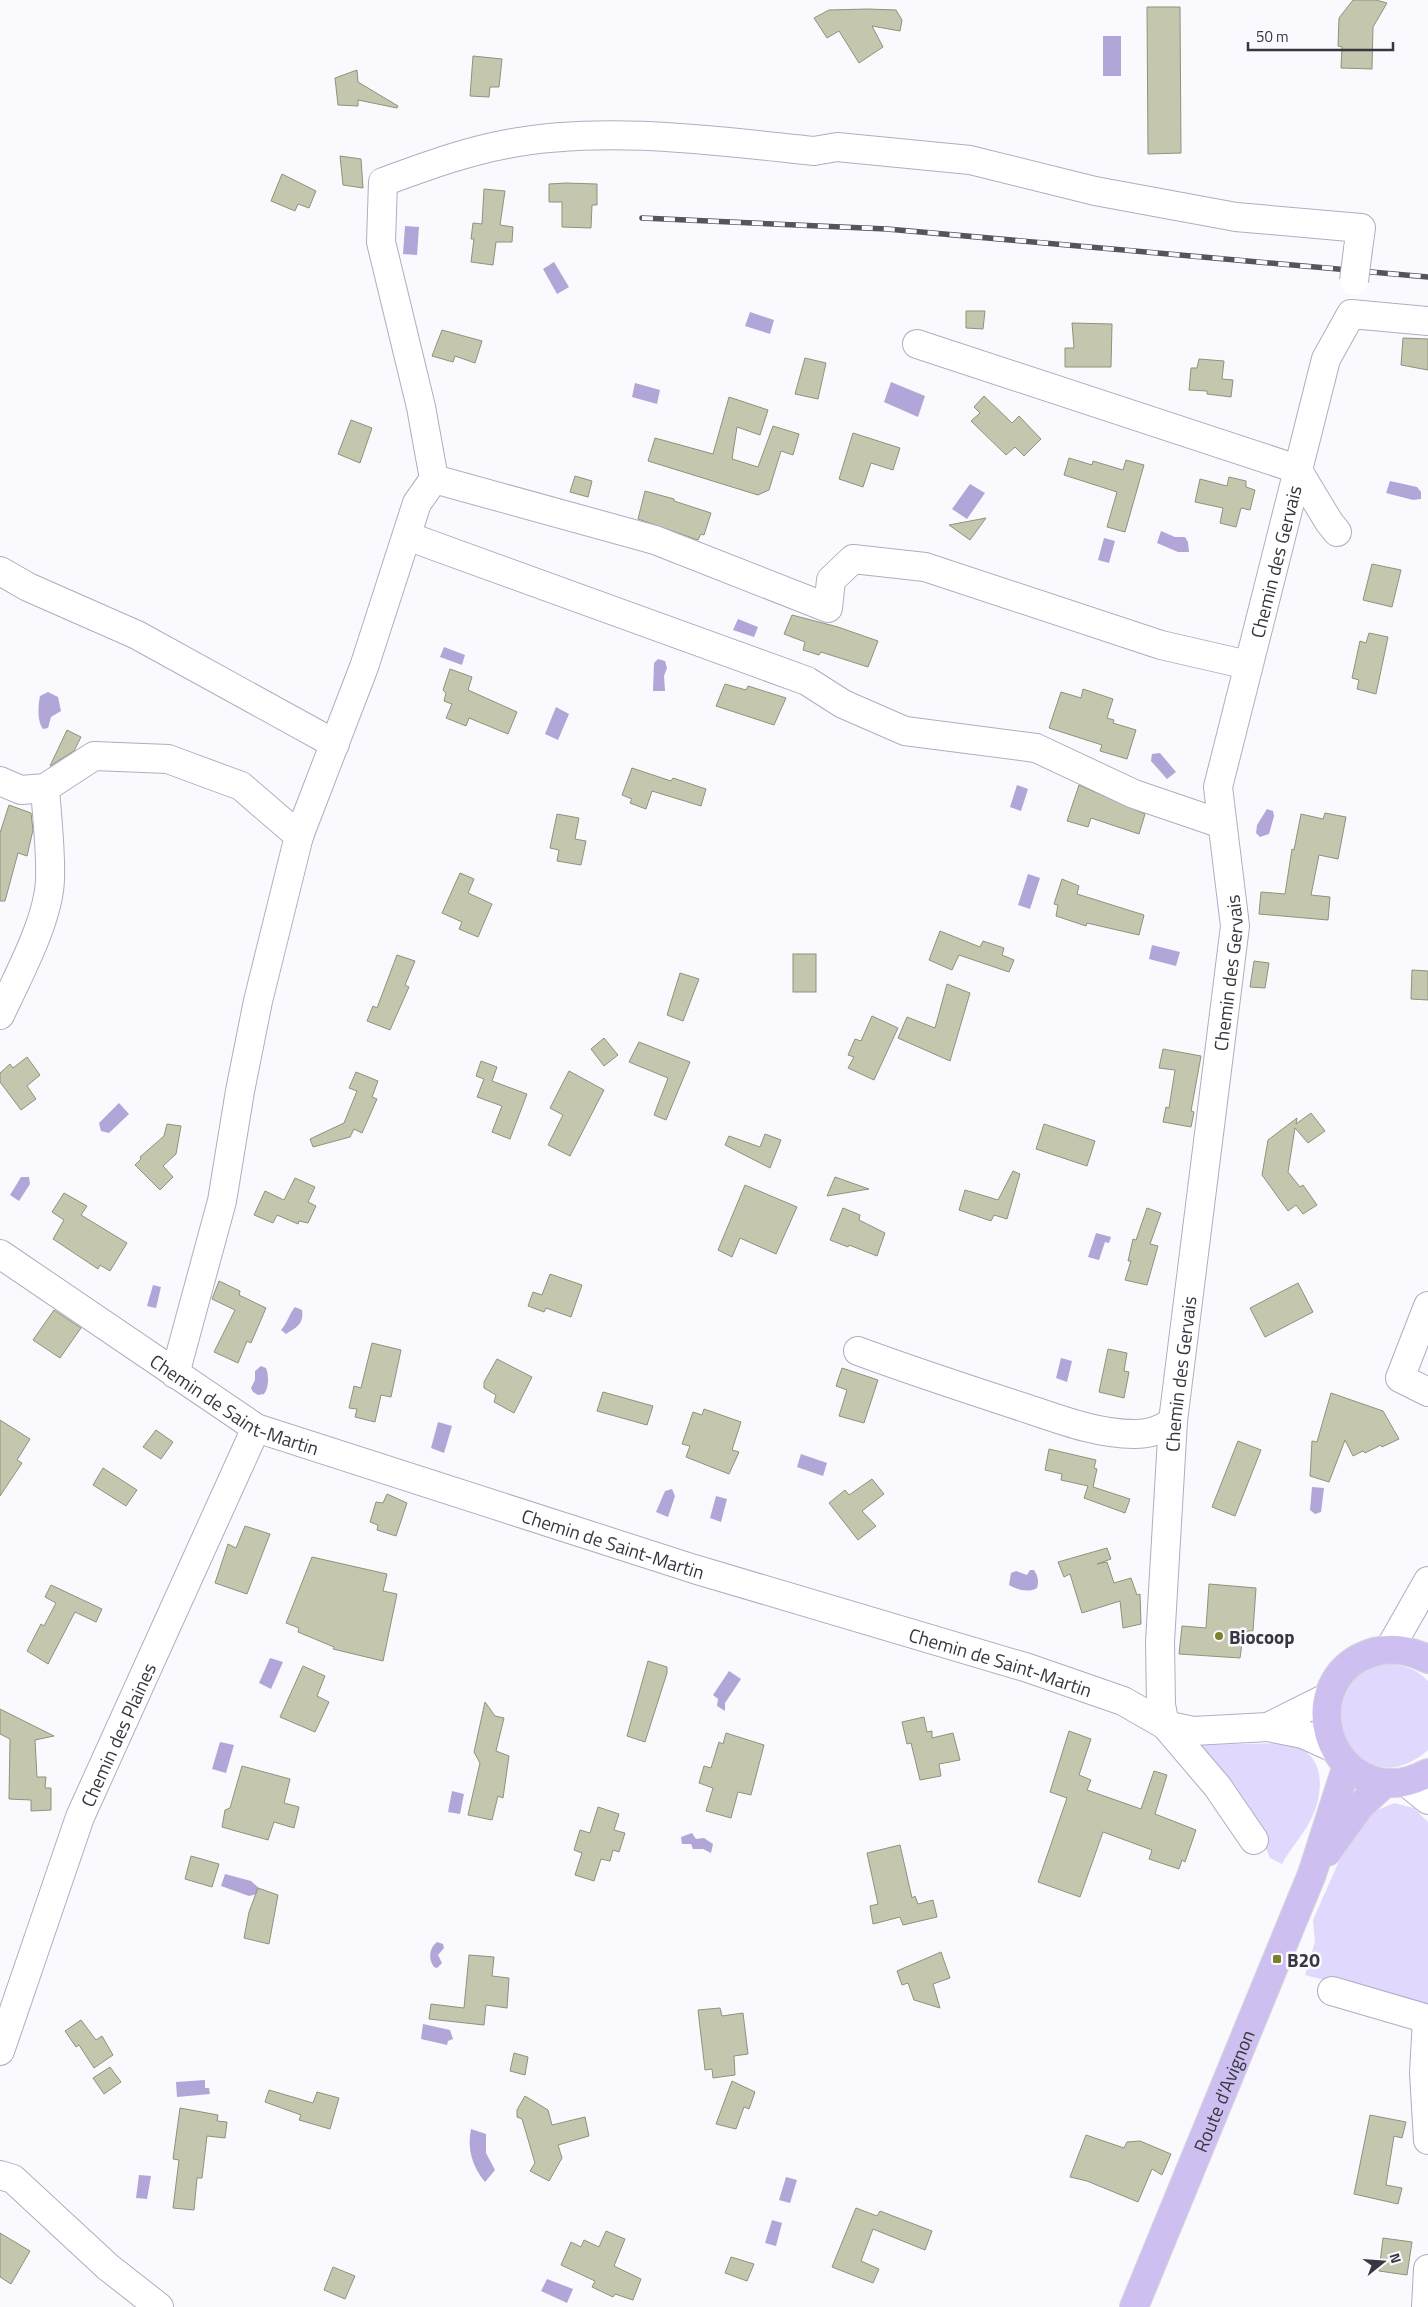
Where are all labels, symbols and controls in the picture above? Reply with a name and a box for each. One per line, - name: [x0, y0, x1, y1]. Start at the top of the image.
- scale bar: [1248, 20, 1393, 52]
- text: 50 m: [1256, 25, 1289, 48]
- street label: Chemin des Gervais: [1242, 482, 1308, 641]
- street label: Chemin des Gervais: [1205, 893, 1249, 1052]
- street label: Chemin des Gervais: [1157, 1294, 1203, 1453]
- street label: Chemin de Saint-Martin: [145, 1346, 323, 1462]
- street label: Chemin de Saint-Martin: [518, 1500, 708, 1586]
- street label: Chemin de Saint-Martin: [906, 1619, 1096, 1704]
- place label: Biocoop: [1229, 1622, 1295, 1651]
- marker: Biocoop: [1213, 1630, 1225, 1642]
- street label: Chemin des Plaines: [72, 1657, 163, 1811]
- place label: B20: [1287, 1945, 1320, 1974]
- marker: B20: [1271, 1953, 1283, 1965]
- street label: Route d'Avignon: [1185, 2025, 1261, 2156]
- north arrow: [1358, 2237, 1408, 2287]
- text: N: [1384, 2250, 1407, 2266]

